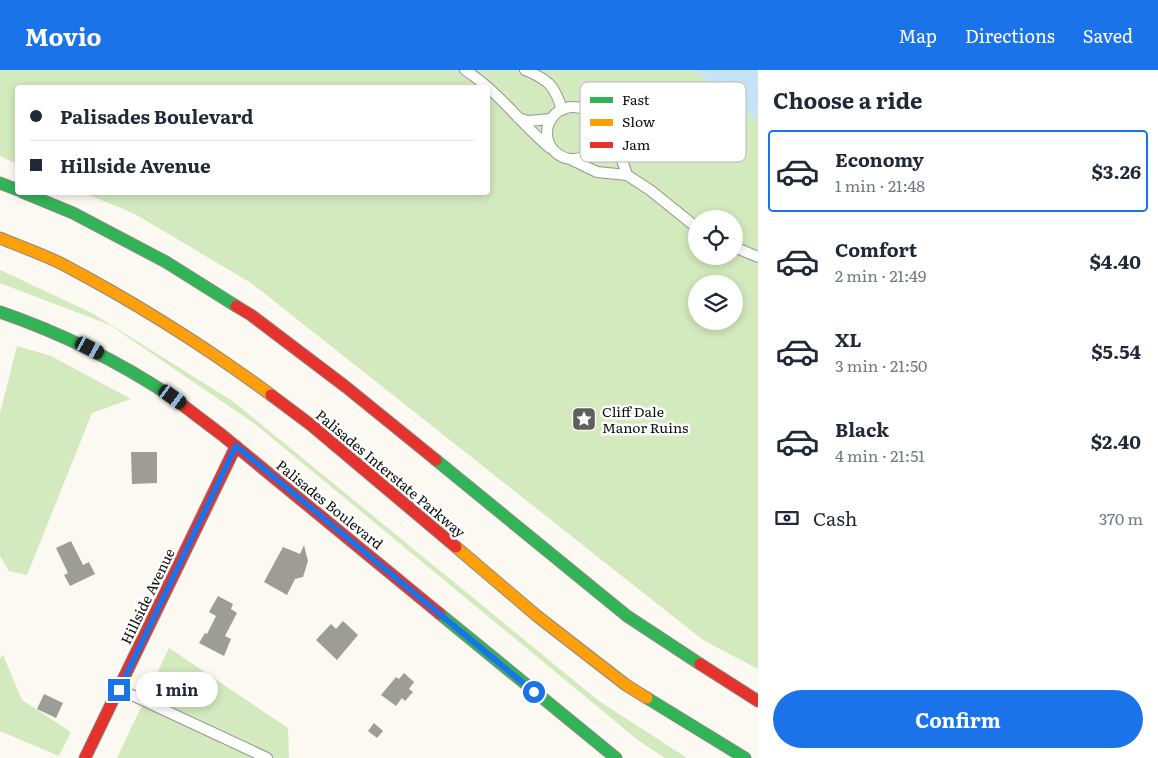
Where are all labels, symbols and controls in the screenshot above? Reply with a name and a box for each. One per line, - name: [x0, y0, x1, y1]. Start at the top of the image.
- text: Movio: [25, 18, 102, 53]
- text: Map: [899, 22, 937, 49]
- text: Directions: [965, 22, 1055, 49]
- text: Saved: [1083, 22, 1133, 49]
- legend: [580, 82, 746, 162]
- text: Choose a ride: [773, 83, 922, 116]
- text: Fast: [622, 89, 650, 109]
- text: Palisades Boulevard: [60, 102, 254, 130]
- text: Slow: [622, 111, 655, 131]
- text: Jam: [622, 134, 651, 154]
- text: Economy: [835, 145, 924, 173]
- icon: car: [775, 149, 820, 194]
- text: Hillside Avenue: [60, 151, 211, 179]
- text: $3.26: [1092, 157, 1141, 185]
- text: 1 min · 21:48: [835, 173, 925, 197]
- map controls: [688, 210, 743, 330]
- button: locate: [688, 210, 743, 265]
- text: Comfort: [835, 235, 917, 263]
- icon: car: [775, 239, 820, 284]
- text: $4.40: [1089, 247, 1141, 275]
- text: 2 min · 21:49: [835, 263, 926, 287]
- button: layers: [688, 275, 743, 330]
- text: XL: [835, 325, 862, 353]
- icon: car: [775, 329, 820, 374]
- car: [73, 334, 106, 362]
- text: $5.54: [1091, 337, 1141, 365]
- text: 3 min · 21:50: [835, 353, 927, 377]
- car: [156, 382, 189, 412]
- place label: Cliff Dale Manor Ruins: [602, 401, 688, 437]
- street label: Palisades Interstate Parkway: [312, 404, 471, 542]
- place icon: Cliff Dale Manor Ruins: [571, 406, 597, 432]
- text: Black: [835, 415, 889, 443]
- icon: car: [775, 419, 820, 464]
- text: $2.40: [1091, 427, 1141, 455]
- text: 4 min · 21:51: [835, 443, 925, 467]
- street label: Palisades Boulevard: [272, 455, 388, 554]
- icon: cash: [773, 504, 801, 532]
- text: Cash: [813, 504, 857, 532]
- text: 370 m: [1099, 506, 1143, 530]
- street label: Hillside Avenue: [115, 545, 179, 647]
- callout: 1 min: [136, 672, 219, 708]
- text: 1 min: [156, 677, 198, 701]
- route end: [108, 679, 130, 701]
- route start: [523, 681, 545, 703]
- button: Confirm: [773, 690, 1143, 748]

